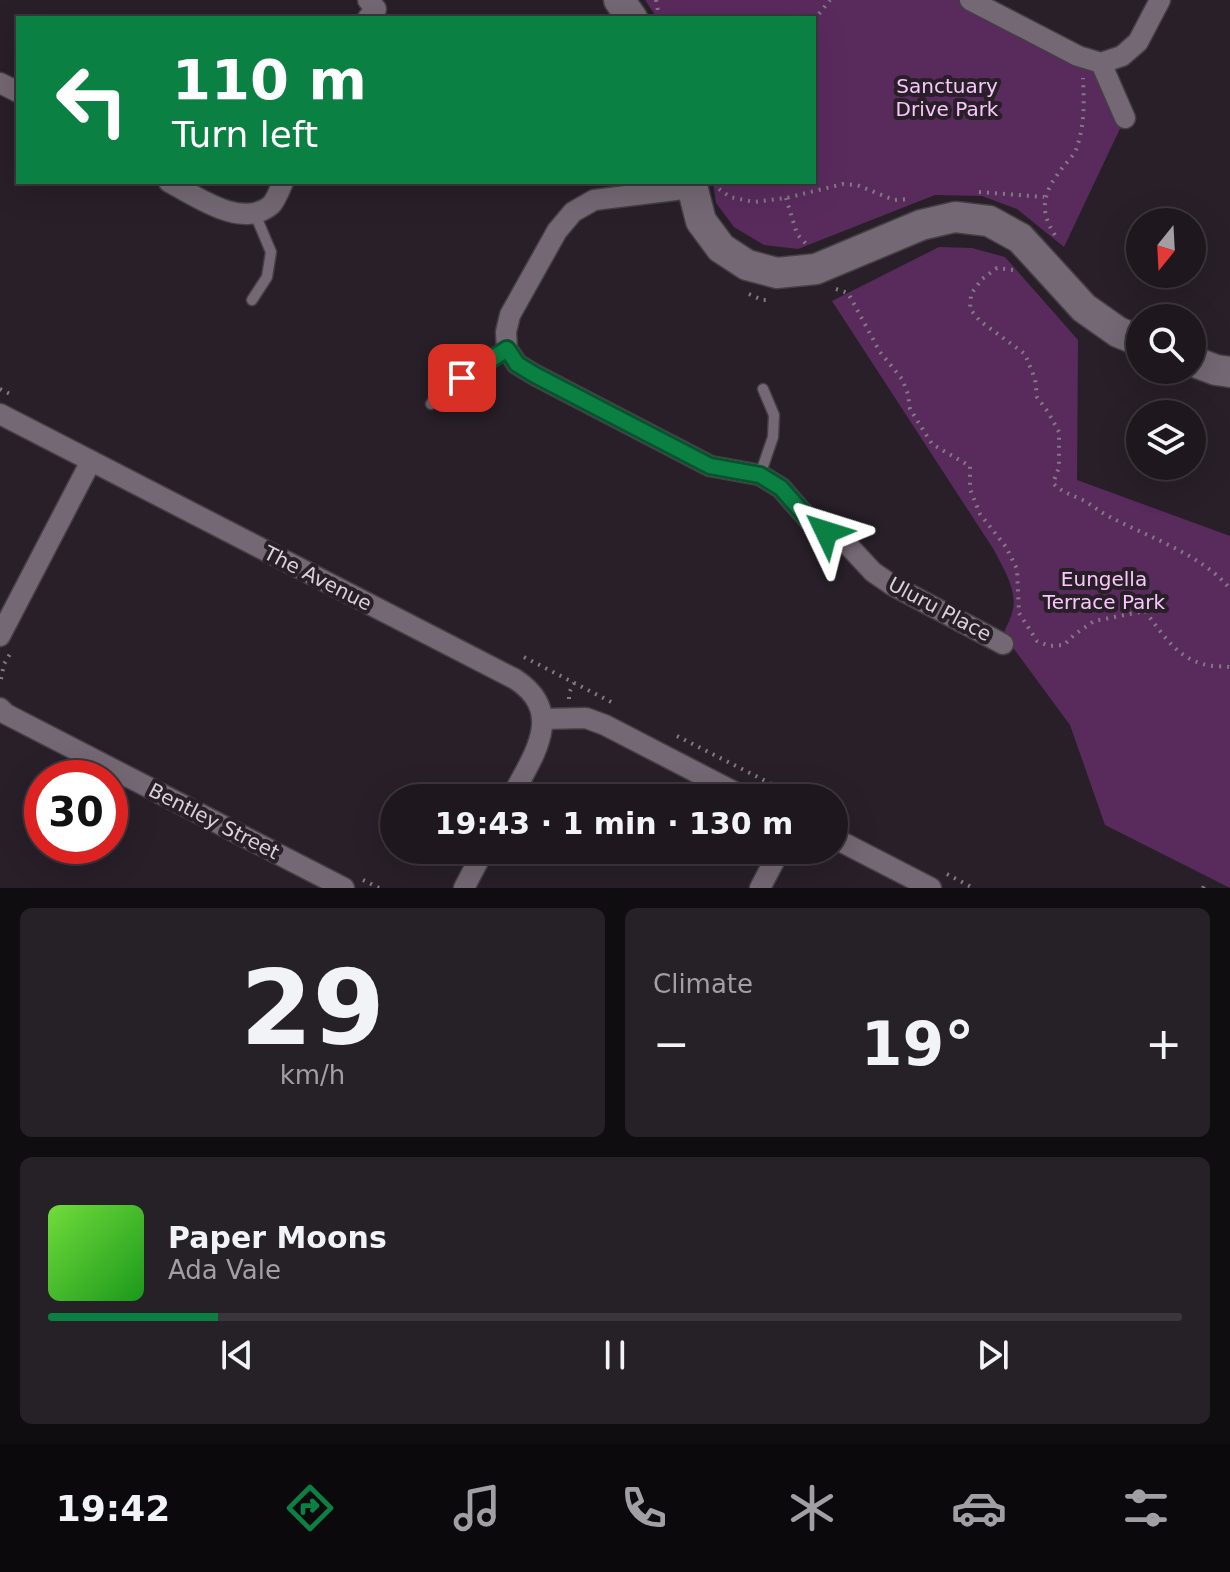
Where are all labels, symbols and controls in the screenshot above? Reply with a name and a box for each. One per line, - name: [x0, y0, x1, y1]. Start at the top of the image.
- text: 110 m: [172, 47, 367, 112]
- icon: left: [40, 48, 144, 152]
- park label: Sanctuary Drive Park: [896, 74, 999, 121]
- text: Turn left: [172, 114, 318, 155]
- north arrow: [1126, 208, 1206, 288]
- map controls: [1126, 208, 1206, 480]
- button: search: [1126, 304, 1206, 384]
- pin: [428, 344, 496, 412]
- icon: arrive: [440, 356, 484, 400]
- button: layers: [1126, 400, 1206, 480]
- position arrow: [784, 490, 868, 574]
- street label: The Avenue: [259, 540, 376, 615]
- park label: Eungella Terrace Park: [1042, 567, 1166, 614]
- street label: Uluru Place: [884, 572, 996, 646]
- speed limit sign: 30: [24, 760, 128, 864]
- street label: Bentley Street: [145, 778, 283, 864]
- text: 19:43 · 1 min · 130 m: [435, 806, 793, 841]
- text: 29: [240, 947, 385, 1069]
- text: Climate: [653, 969, 753, 999]
- text: 19°: [861, 1009, 974, 1079]
- text: −: [653, 1018, 690, 1069]
- text: +: [1145, 1018, 1182, 1069]
- text: km/h: [280, 1060, 345, 1090]
- text: Paper Moons: [168, 1220, 387, 1255]
- text: Ada Vale: [168, 1255, 281, 1285]
- icon: previous: [215, 1333, 259, 1377]
- icon: pause: [593, 1333, 637, 1377]
- icon: next: [971, 1333, 1015, 1377]
- icon: directions: [282, 1480, 338, 1536]
- icon: music: [449, 1480, 505, 1536]
- icon: phone: [616, 1480, 672, 1536]
- icon: climate: [784, 1480, 840, 1536]
- icon: car: [951, 1480, 1007, 1536]
- icon: filters: [1118, 1480, 1174, 1536]
- text: 19:42: [56, 1488, 170, 1529]

